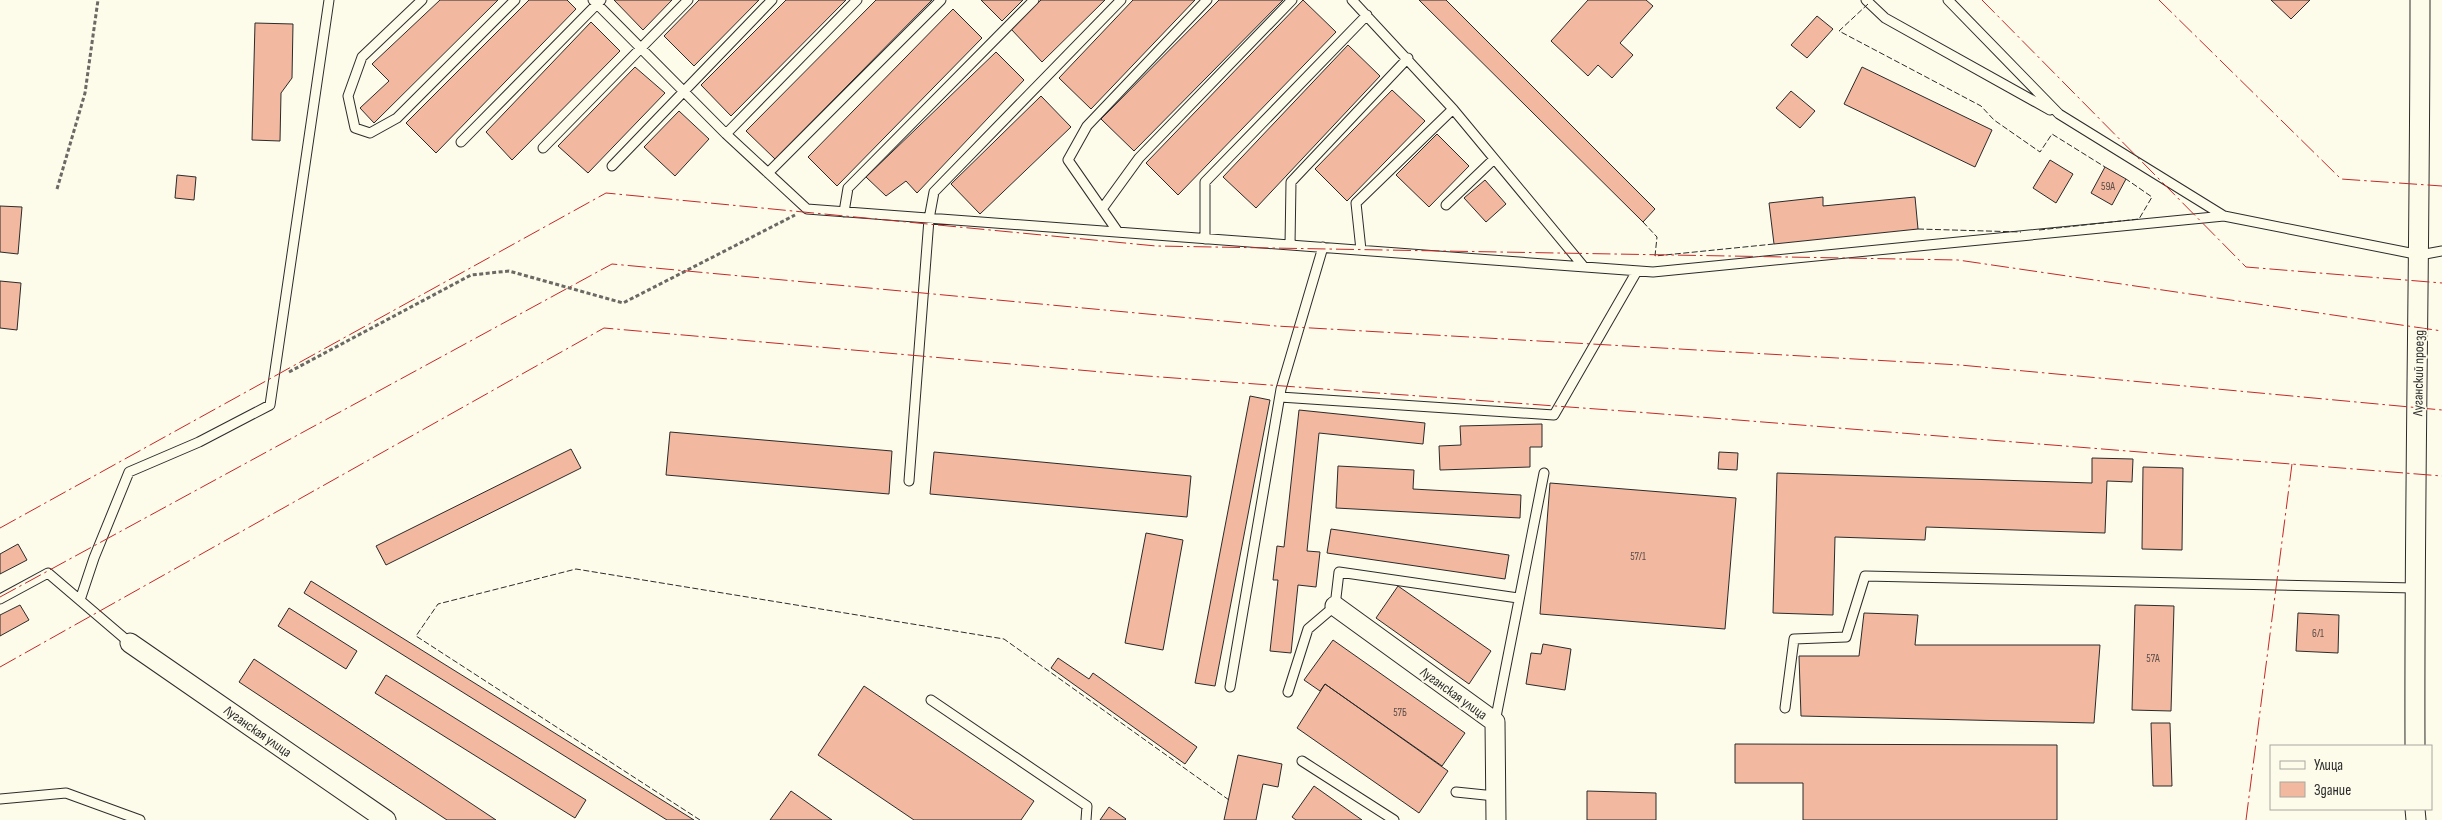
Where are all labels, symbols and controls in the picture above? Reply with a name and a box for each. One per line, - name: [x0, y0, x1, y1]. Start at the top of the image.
- house number: 59А: [2101, 180, 2115, 193]
- street label: Луганский проезд: [2409, 330, 2428, 417]
- house number: 57/1: [1630, 550, 1646, 563]
- house number: 6/1: [2312, 627, 2324, 640]
- house number: 57А: [2146, 652, 2160, 665]
- street label: Луганская улица: [1416, 663, 1491, 723]
- street label: Луганская улица: [220, 701, 295, 761]
- house number: 57Б: [1393, 706, 1407, 719]
- legend: [2270, 745, 2432, 810]
- text: Улица: [2314, 756, 2343, 775]
- text: Здание: [2314, 781, 2351, 800]

